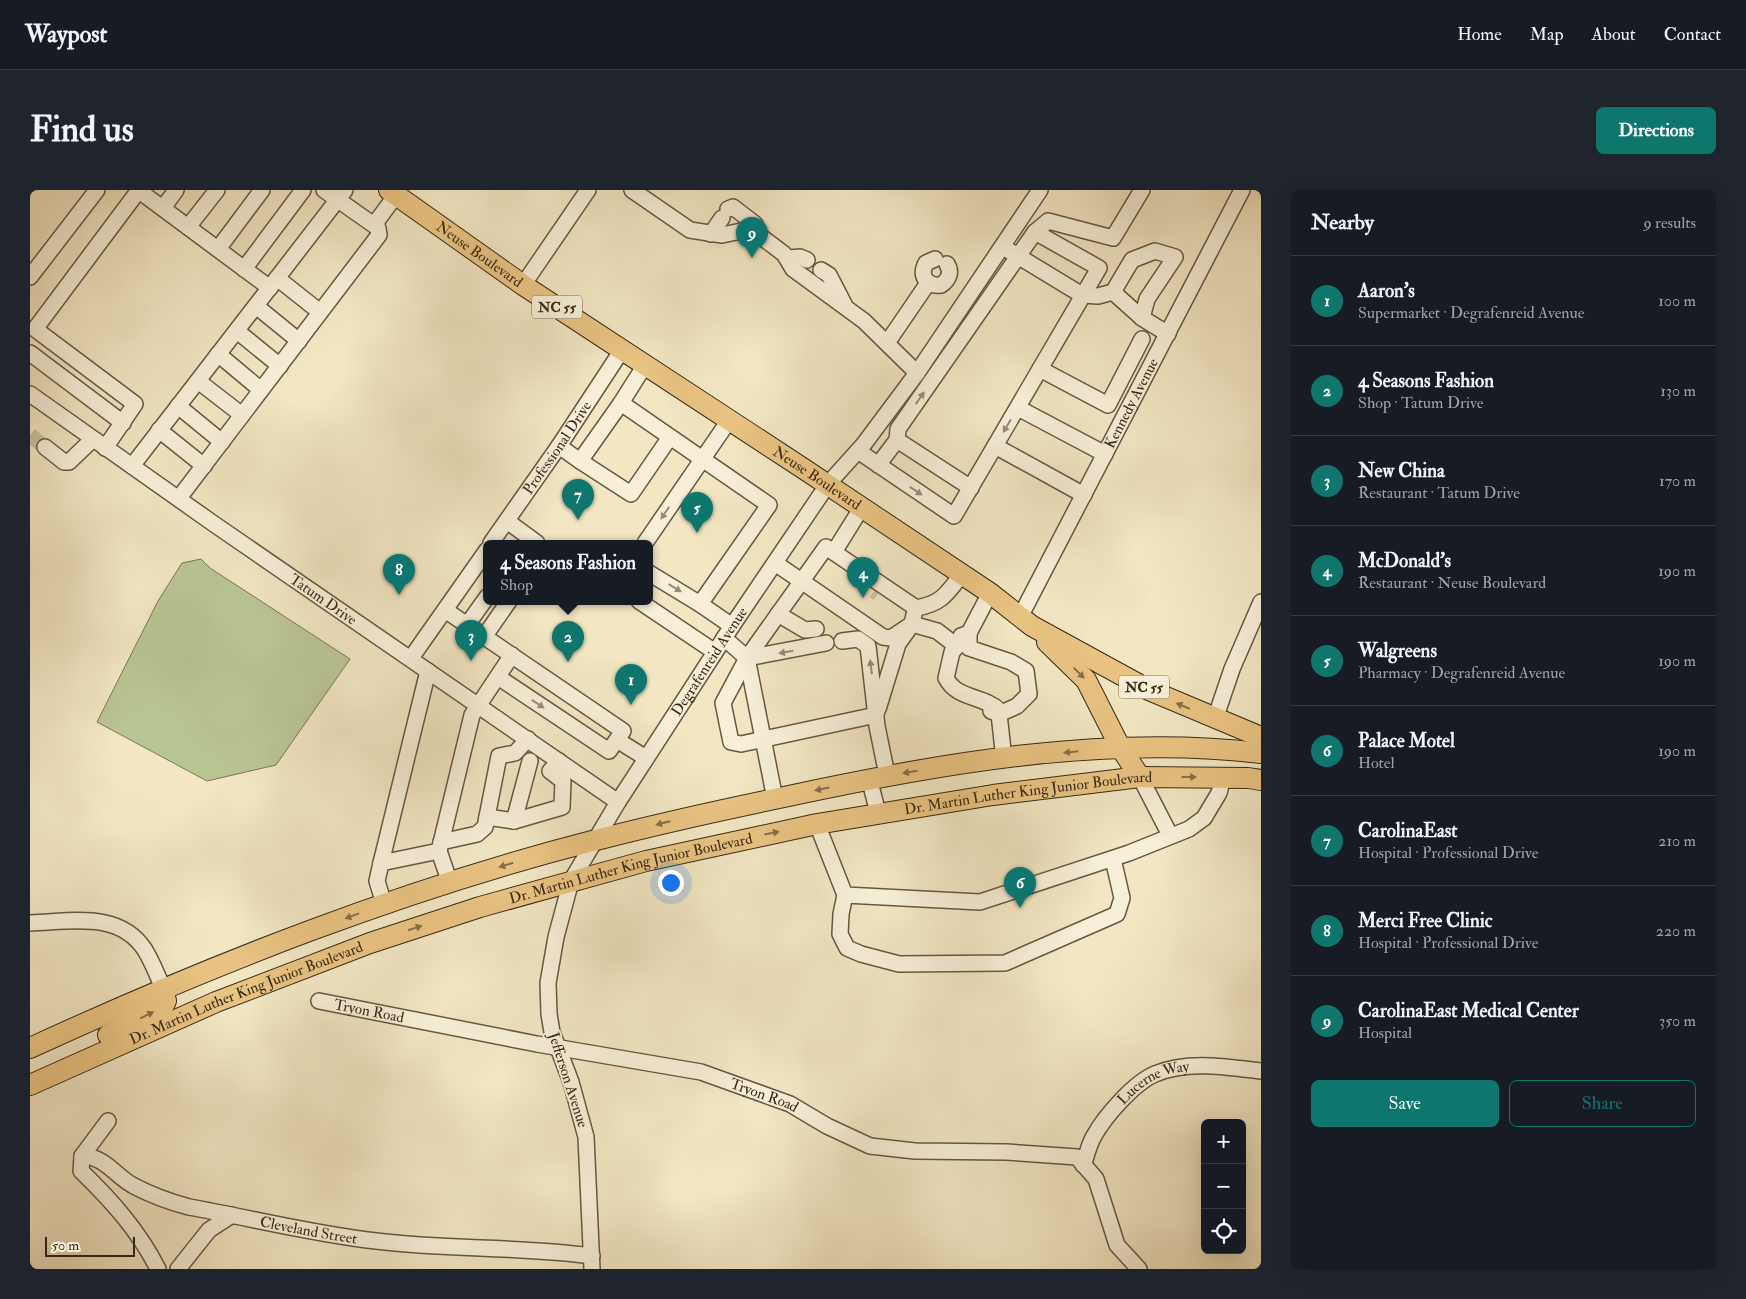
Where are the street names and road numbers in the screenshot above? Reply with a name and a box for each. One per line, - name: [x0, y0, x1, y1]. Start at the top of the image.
- street label: Neuse Boulevard: [432, 217, 527, 292]
- road number: NC 55: [532, 295, 582, 318]
- street label: Kennedy Avenue: [1100, 355, 1162, 451]
- street label: Professional Drive: [518, 397, 596, 498]
- street label: Neuse Boulevard: [769, 442, 865, 514]
- street label: Tatum Drive: [286, 569, 361, 629]
- street label: Degrafenreid Avenue: [667, 603, 752, 720]
- road number: NC 55: [1119, 676, 1169, 698]
- street label: Dr. Martin Luther King Junior Boulevard: [903, 767, 1153, 819]
- street label: Dr. Martin Luther King Junior Boulevard: [507, 829, 755, 908]
- street label: Dr. Martin Luther King Junior Boulevard: [126, 937, 366, 1049]
- street label: Tryon Road: [332, 995, 406, 1027]
- street label: Jefferson Avenue: [542, 1029, 592, 1130]
- street label: Lucerne Way: [1113, 1057, 1190, 1109]
- street label: Tryon Road: [728, 1074, 803, 1117]
- street label: Cleveland Street: [258, 1212, 358, 1248]

